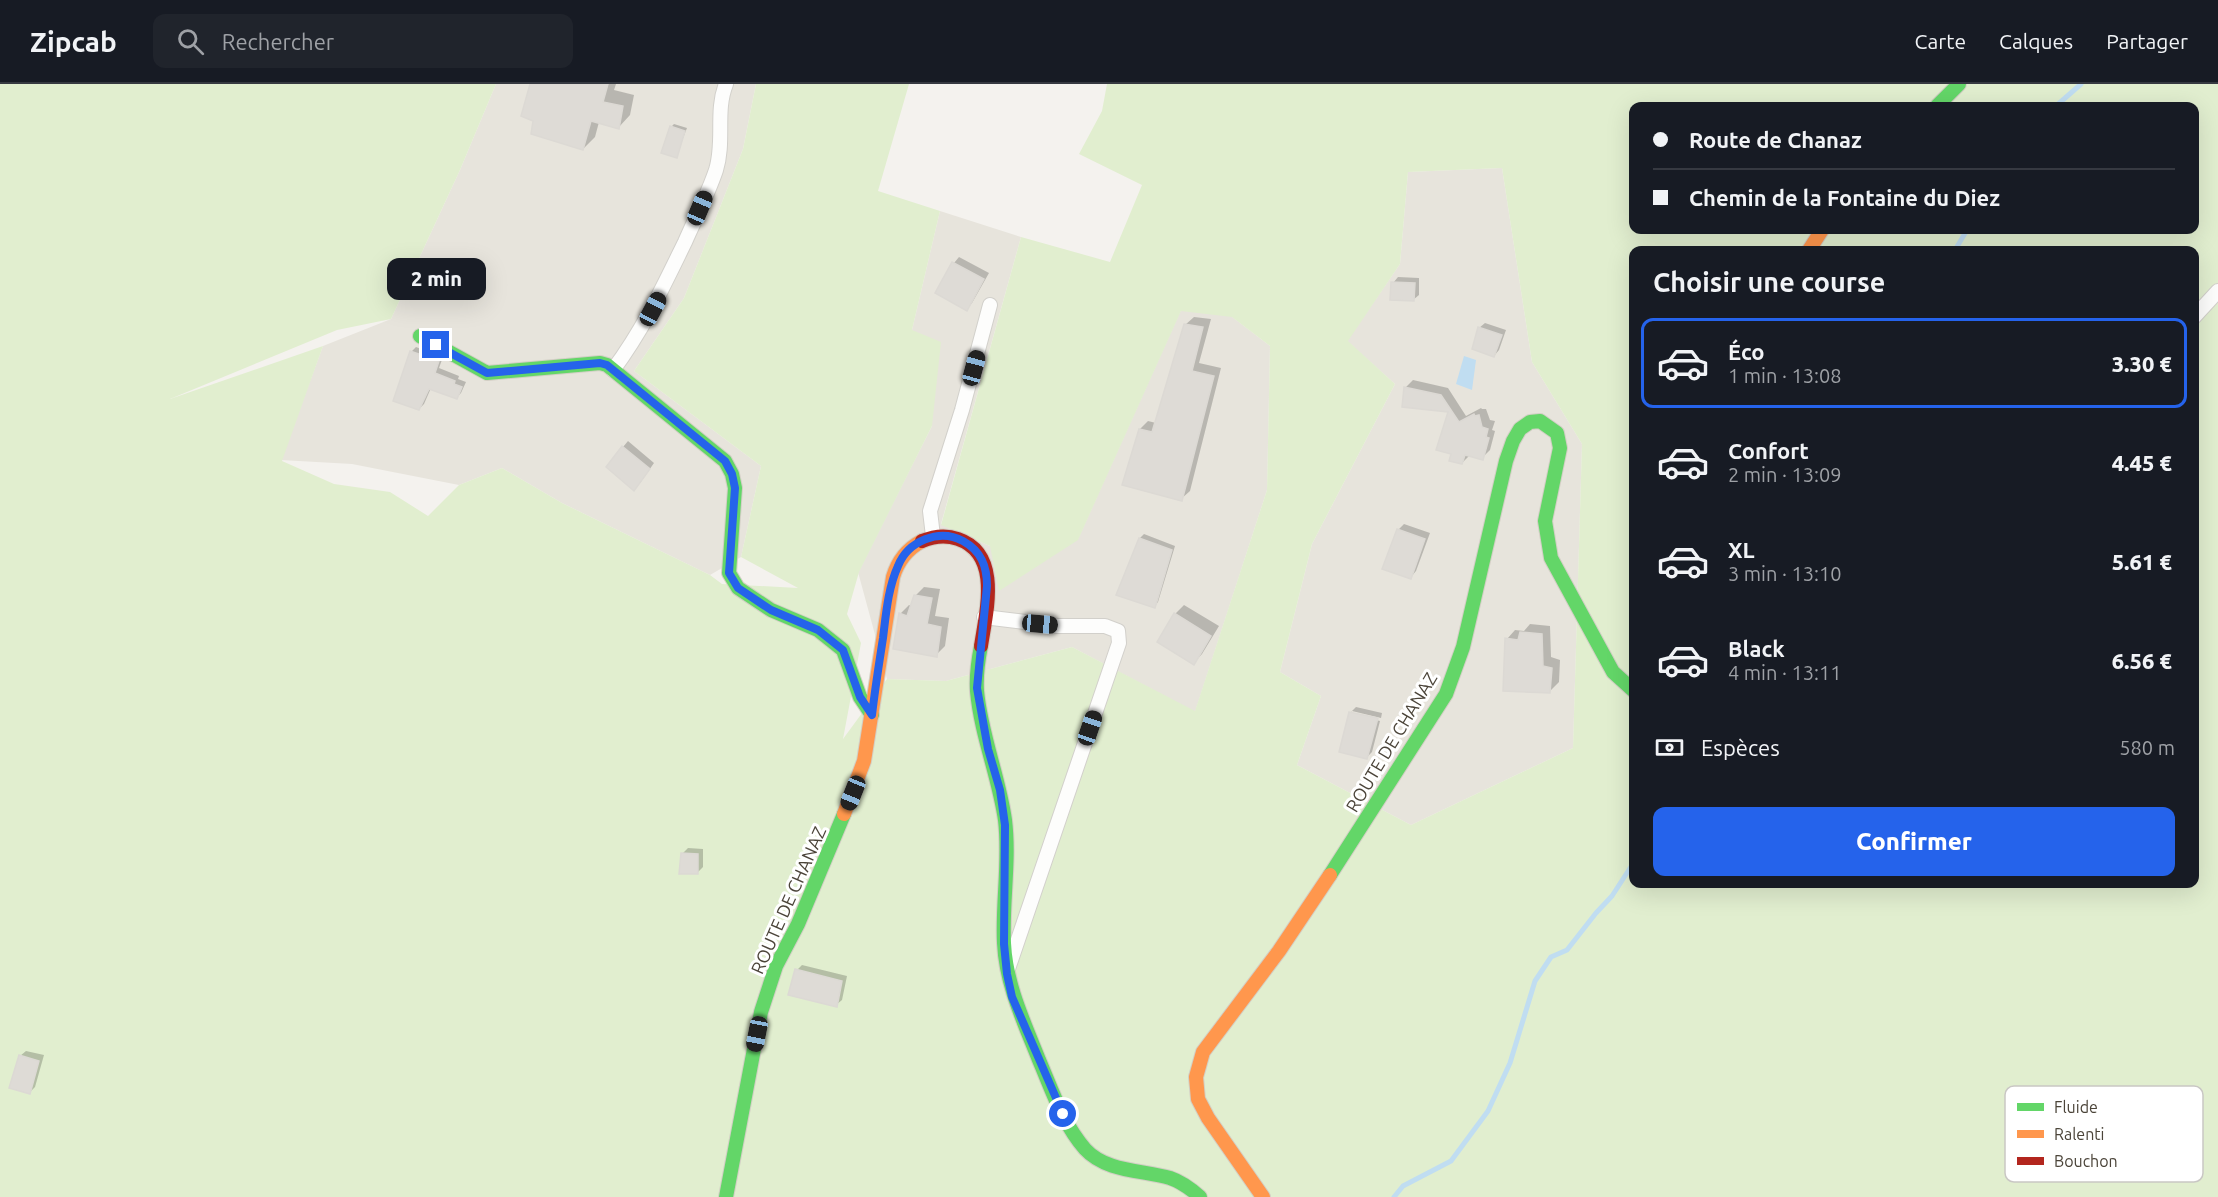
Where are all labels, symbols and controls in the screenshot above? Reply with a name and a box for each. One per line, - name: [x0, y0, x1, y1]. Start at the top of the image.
- search box: [153, 14, 573, 68]
- icon: search: [174, 25, 207, 58]
- text: Zipcab: [30, 26, 117, 57]
- text: Rechercher: [222, 29, 334, 54]
- text: Carte: [1915, 29, 1966, 53]
- text: Calques: [1999, 29, 2073, 53]
- text: Partager: [2106, 29, 2188, 53]
- text: Route de Chanaz: [1689, 127, 1862, 152]
- text: Chemin de la Fontaine du Diez: [1689, 185, 2000, 210]
- car: [685, 188, 715, 228]
- callout: 2 min: [386, 258, 486, 300]
- text: 2 min: [411, 267, 462, 290]
- text: Choisir une course: [1653, 267, 1885, 297]
- car: [637, 289, 669, 329]
- route end: [422, 331, 449, 358]
- icon: car: [1656, 336, 1710, 390]
- text: Éco: [1728, 339, 1765, 364]
- car: [961, 348, 987, 388]
- text: 3.30 €: [2112, 351, 2172, 376]
- text: 1 min · 13:08: [1728, 364, 1842, 387]
- icon: car: [1656, 435, 1710, 489]
- text: Confort: [1728, 438, 1809, 463]
- text: 4.45 €: [2112, 450, 2172, 475]
- text: 2 min · 13:09: [1728, 463, 1842, 486]
- icon: car: [1656, 534, 1710, 588]
- text: XL: [1728, 537, 1755, 562]
- text: 5.61 €: [2112, 549, 2172, 574]
- text: 3 min · 13:10: [1728, 562, 1842, 585]
- car: [1021, 613, 1059, 635]
- icon: car: [1656, 633, 1710, 687]
- text: Black: [1728, 636, 1785, 661]
- text: 6.56 €: [2112, 648, 2172, 673]
- text: 4 min · 13:11: [1728, 661, 1842, 684]
- street label: ROUTE DE CHANAZ: [1342, 669, 1440, 815]
- car: [1076, 708, 1104, 748]
- icon: cash: [1653, 731, 1686, 764]
- text: Espèces: [1701, 735, 1780, 760]
- text: 580 m: [2119, 736, 2175, 759]
- car: [838, 773, 868, 813]
- button: Confirmer: [1653, 807, 2175, 876]
- street label: ROUTE DE CHANAZ: [747, 823, 829, 977]
- car: [745, 1015, 769, 1053]
- legend: [2005, 1086, 2203, 1182]
- text: Fluide: [2054, 1098, 2098, 1116]
- route start: [1049, 1100, 1076, 1127]
- text: Ralenti: [2054, 1125, 2105, 1143]
- text: Bouchon: [2054, 1152, 2118, 1170]

